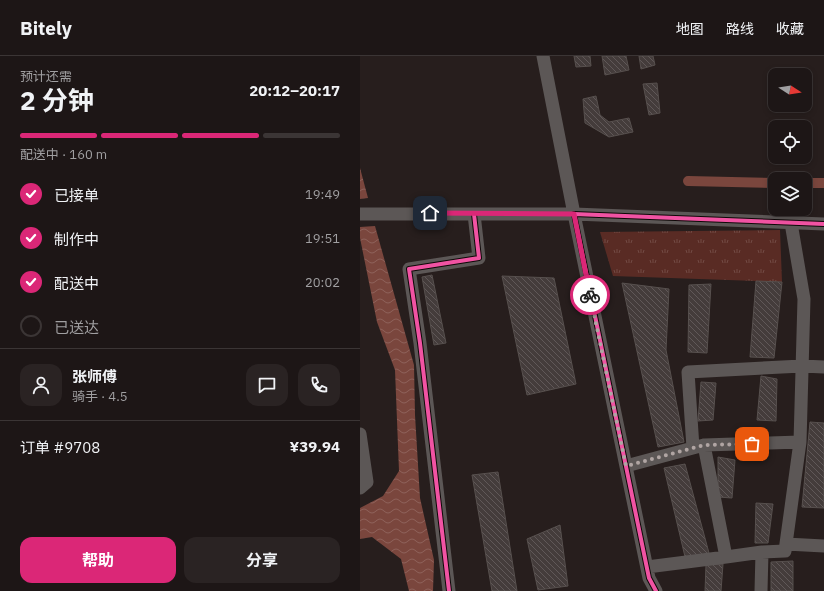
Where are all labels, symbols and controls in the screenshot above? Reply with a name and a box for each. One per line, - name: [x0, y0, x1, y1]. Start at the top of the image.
- text: Bitely: [20, 16, 72, 40]
- text: 地图: [676, 20, 704, 38]
- text: 路线: [726, 20, 754, 38]
- text: 收藏: [776, 20, 804, 38]
- text: 预计还需: [20, 68, 72, 85]
- north arrow: [768, 68, 812, 112]
- map controls: [768, 68, 812, 216]
- text: 20:12–20:17: [249, 81, 340, 100]
- text: 2 分钟: [20, 83, 94, 117]
- button: locate: [768, 120, 812, 164]
- text: 配送中 · 160 m: [20, 146, 107, 163]
- button: layers: [768, 172, 812, 216]
- icon: check: [20, 183, 42, 205]
- text: 已接单: [54, 186, 99, 205]
- text: 19:49: [305, 186, 340, 203]
- pin: [413, 196, 447, 230]
- icon: home: [419, 202, 441, 224]
- icon: check: [20, 227, 42, 249]
- text: 制作中: [54, 230, 99, 249]
- text: 19:51: [305, 230, 340, 247]
- icon: check: [20, 271, 42, 293]
- text: 配送中: [54, 274, 99, 293]
- text: 20:02: [305, 274, 340, 291]
- courier: [570, 275, 610, 315]
- icon: bike: [579, 284, 601, 306]
- text: 已送达: [54, 318, 99, 337]
- button: person: [20, 364, 62, 406]
- button: chat: [246, 364, 288, 406]
- button: phone: [298, 364, 340, 406]
- text: 张师傅: [72, 367, 117, 386]
- text: 骑手 · 4.5: [72, 388, 128, 405]
- pin: [735, 427, 769, 461]
- icon: bag: [741, 433, 763, 455]
- text: ¥39.94: [290, 437, 340, 456]
- text: 订单 #9708: [20, 438, 100, 457]
- button: 帮助: [20, 537, 176, 583]
- button: 分享: [184, 537, 340, 583]

